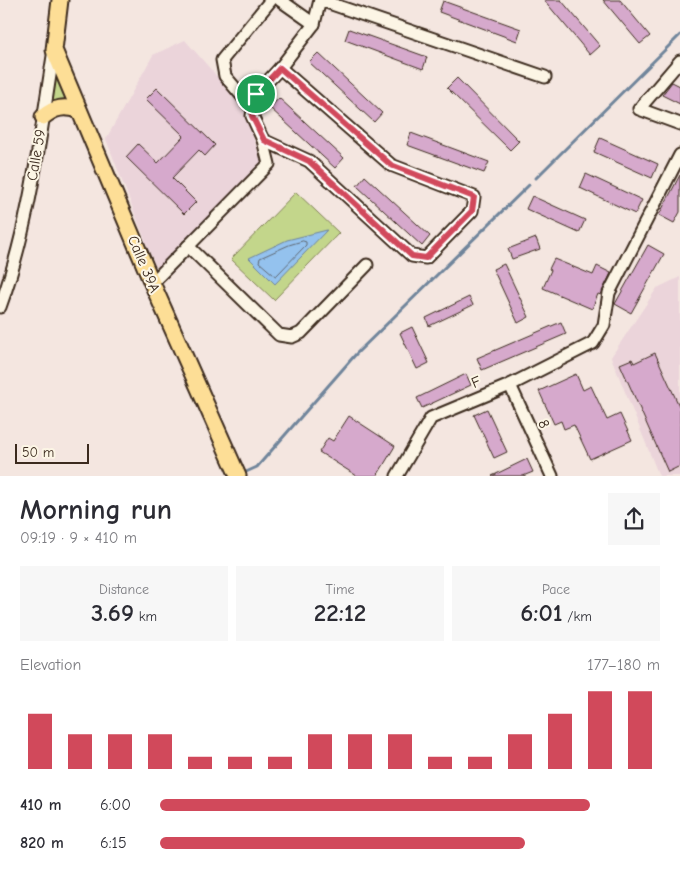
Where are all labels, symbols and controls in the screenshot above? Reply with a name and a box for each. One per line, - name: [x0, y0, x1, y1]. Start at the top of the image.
- pin: [235, 73, 277, 115]
- icon: arrive: [242, 80, 270, 108]
- street label: Calle 59: [23, 128, 49, 182]
- street label: Calle 39A: [124, 233, 164, 296]
- street label: F: [468, 372, 484, 392]
- street label: 8: [534, 417, 554, 431]
- scale bar: [15, 441, 89, 464]
- text: 50 m: [22, 444, 54, 461]
- button: share: [608, 493, 660, 545]
- text: Morning run: [20, 494, 172, 526]
- text: 09:19 · 9 × 410 m: [20, 529, 137, 547]
- text: Distance: [99, 581, 149, 598]
- text: Time: [325, 581, 355, 598]
- text: Pace: [542, 581, 570, 598]
- text: 3.69: [91, 598, 134, 627]
- text: 22:12: [314, 598, 366, 627]
- text: 6:01: [520, 598, 563, 627]
- text: km: [134, 608, 157, 625]
- text: /km: [563, 608, 592, 625]
- text: Elevation: [20, 656, 81, 674]
- text: 177–180 m: [587, 656, 660, 674]
- text: 410 m: [20, 796, 61, 814]
- text: 6:00: [100, 796, 131, 814]
- text: 820 m: [20, 834, 64, 852]
- text: 6:15: [100, 834, 127, 852]

